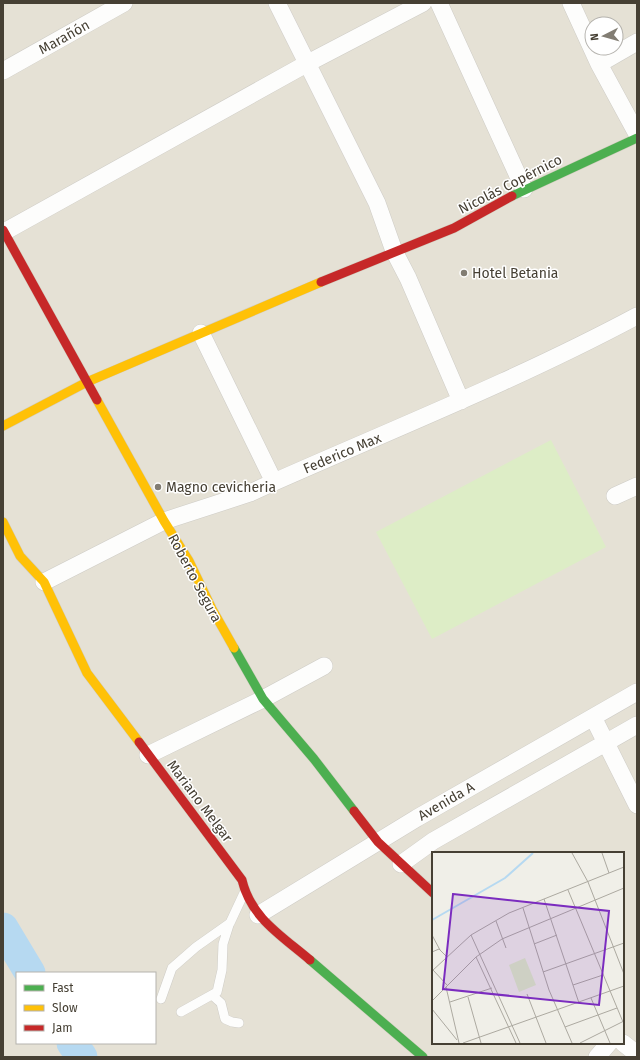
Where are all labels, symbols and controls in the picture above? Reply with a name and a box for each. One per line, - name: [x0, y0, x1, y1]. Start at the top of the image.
- north arrow: [584, 16, 624, 56]
- street label: Marañón: [36, 17, 93, 58]
- text: N: [588, 33, 601, 41]
- street label: Nicolás Copérnico: [456, 151, 565, 218]
- place label: Hotel Betania: [472, 265, 558, 282]
- marker: Hotel Betania: [459, 268, 469, 278]
- street label: Federico Max: [301, 429, 384, 477]
- place label: Magno cevicheria: [166, 479, 276, 496]
- marker: Magno cevicheria: [153, 482, 163, 492]
- street label: Roberto Segura: [164, 531, 225, 625]
- street label: Mariano Melgar: [163, 757, 236, 846]
- street label: Avenida A: [415, 778, 478, 824]
- inset map: [432, 852, 624, 1044]
- legend: [16, 972, 156, 1044]
- text: Fast: [52, 981, 74, 995]
- text: Slow: [52, 1001, 78, 1015]
- text: Jam: [52, 1021, 72, 1035]

